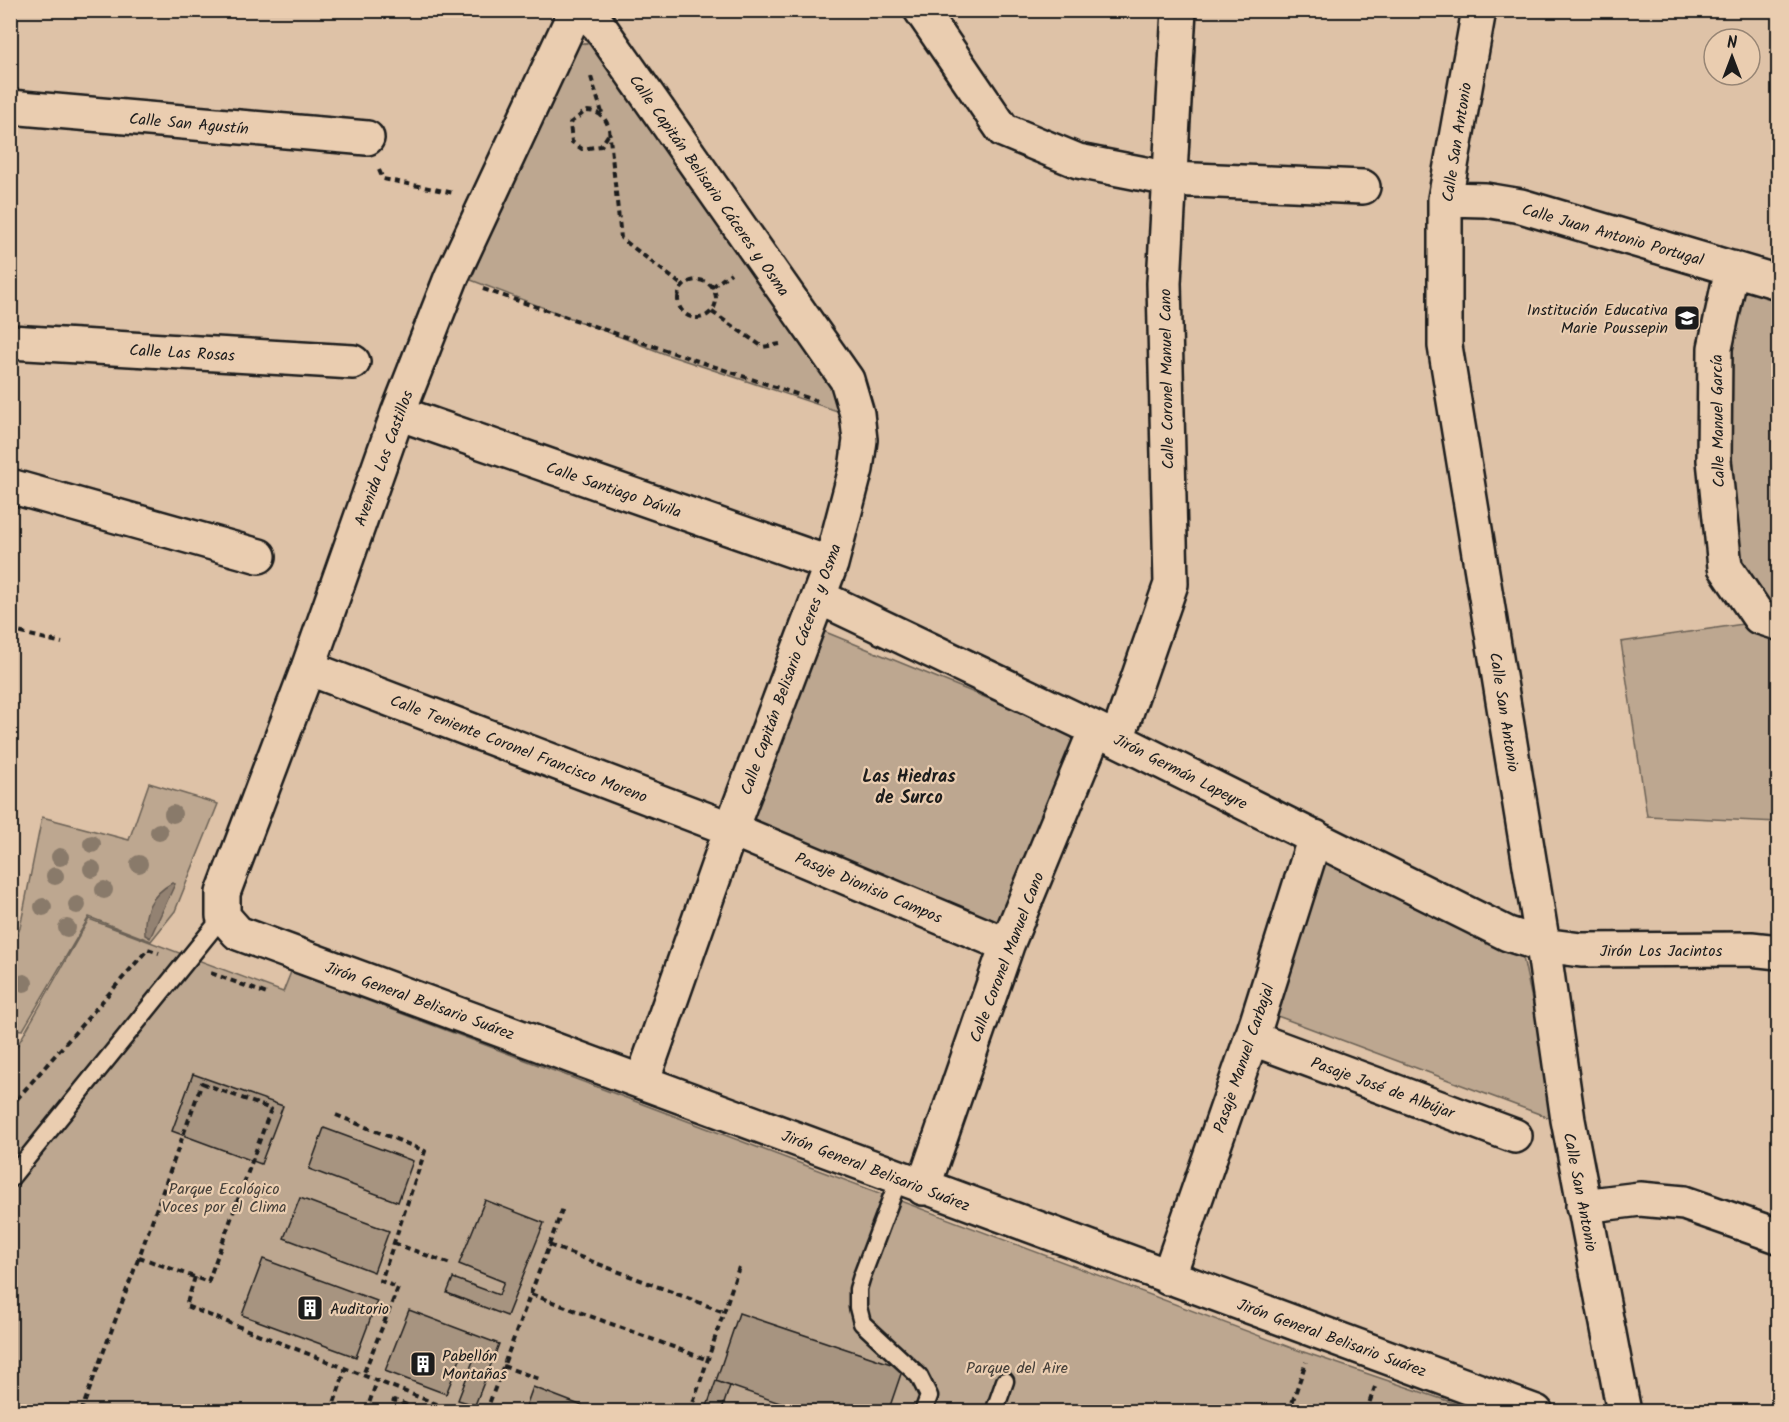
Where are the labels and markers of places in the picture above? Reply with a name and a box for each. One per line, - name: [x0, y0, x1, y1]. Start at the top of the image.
- place label: Institución Educativa Marie Poussepin: [1527, 298, 1668, 341]
- school or university icon: Institución Educativa Marie Poussepin: [1672, 303, 1702, 333]
- building icon: Auditorio: [295, 1293, 325, 1323]
- place label: Auditorio: [330, 1297, 389, 1322]
- place label: Pabellón Montañas: [442, 1344, 507, 1387]
- building icon: Pabellón Montañas: [408, 1349, 438, 1379]

